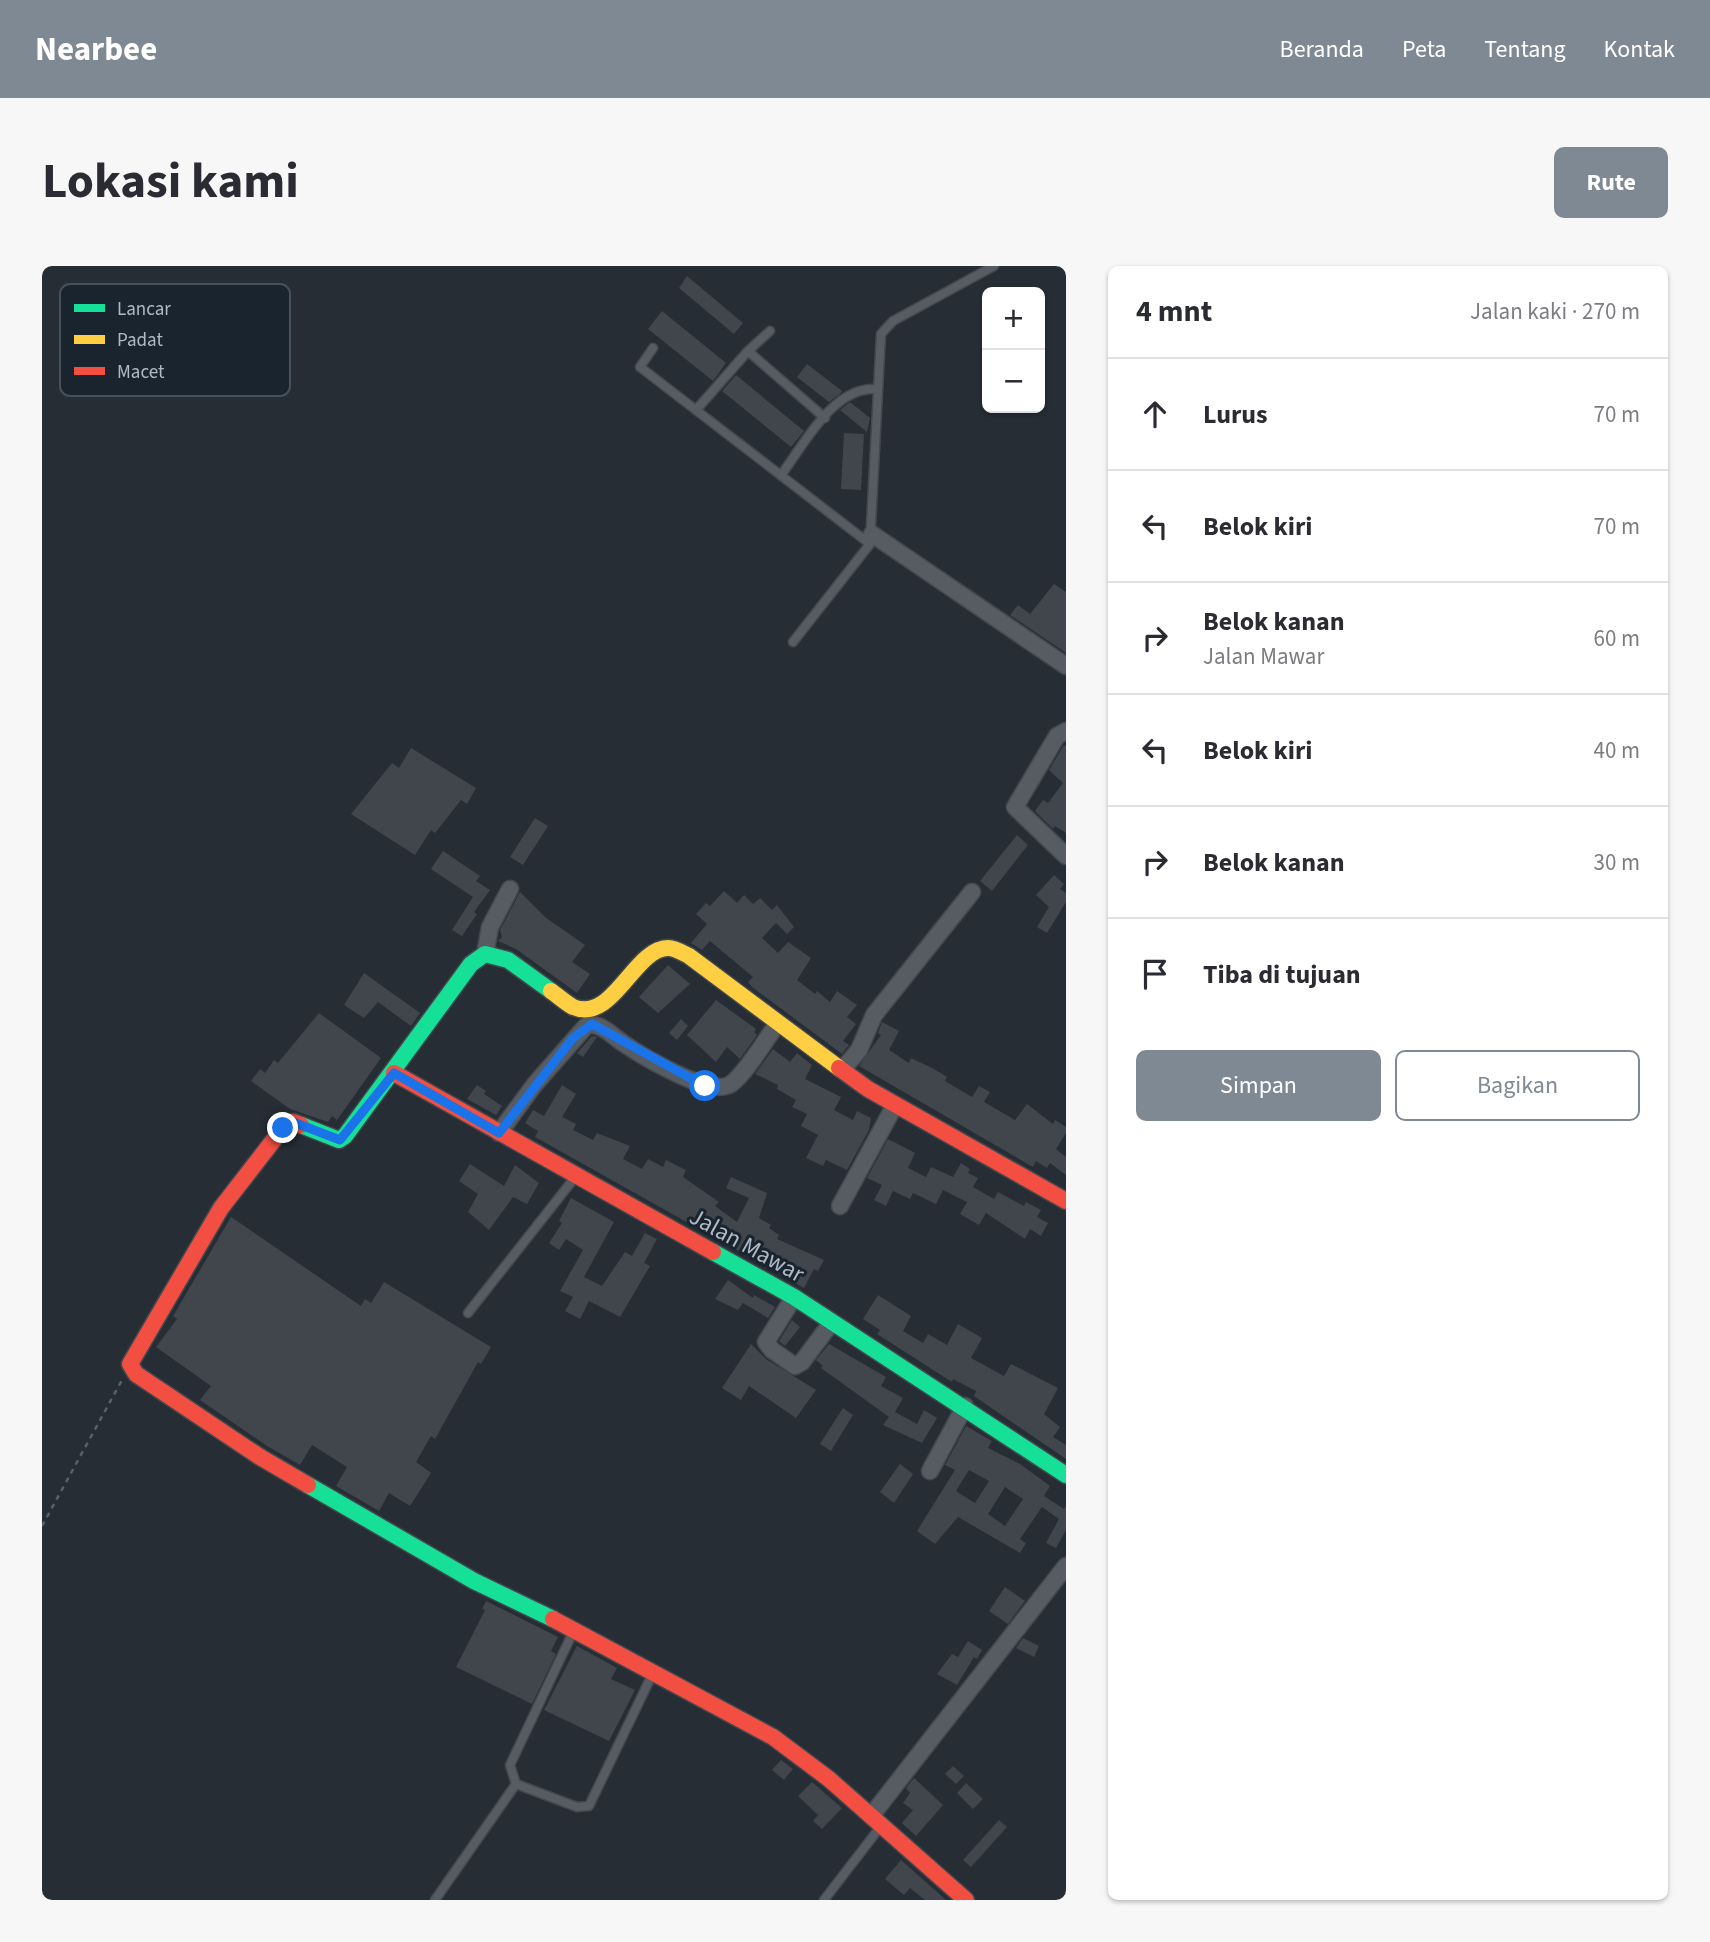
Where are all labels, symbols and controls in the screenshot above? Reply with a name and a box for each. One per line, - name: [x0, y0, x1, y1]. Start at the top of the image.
- text: Nearbee: [35, 26, 157, 73]
- text: Beranda: [1280, 32, 1364, 67]
- text: Peta: [1402, 32, 1446, 67]
- text: Tentang: [1484, 32, 1566, 67]
- text: Kontak: [1604, 32, 1675, 67]
- text: Lokasi kami: [42, 147, 299, 217]
- button: Rute: [1554, 147, 1668, 218]
- legend: [60, 284, 290, 396]
- map controls: [982, 287, 1045, 413]
- button: +: [982, 287, 1045, 350]
- text: 4 mnt: [1136, 290, 1212, 333]
- text: Jalan kaki · 270 m: [1470, 295, 1640, 328]
- text: Lancar: [117, 296, 171, 323]
- text: Padat: [117, 327, 163, 354]
- button: −: [982, 350, 1045, 413]
- text: Macet: [117, 359, 165, 386]
- icon: ahead: [1136, 395, 1174, 433]
- text: Lurus: [1203, 396, 1268, 433]
- text: 70 m: [1593, 398, 1640, 431]
- icon: left: [1136, 507, 1174, 545]
- text: Belok kiri: [1203, 508, 1312, 545]
- text: 70 m: [1593, 510, 1640, 543]
- text: Belok kanan: [1203, 603, 1345, 640]
- icon: right: [1136, 619, 1174, 657]
- text: 60 m: [1593, 622, 1640, 655]
- text: Jalan Mawar: [1203, 640, 1324, 673]
- icon: left: [1136, 731, 1174, 769]
- text: Belok kiri: [1203, 732, 1312, 769]
- text: 40 m: [1593, 734, 1640, 767]
- icon: right: [1136, 843, 1174, 881]
- text: Belok kanan: [1203, 844, 1345, 881]
- text: 30 m: [1593, 846, 1640, 879]
- icon: arrive: [1136, 955, 1174, 993]
- text: Tiba di tujuan: [1203, 956, 1361, 993]
- button: Simpan: [1136, 1050, 1381, 1121]
- button: Bagikan: [1395, 1050, 1640, 1121]
- route start: [689, 1070, 720, 1101]
- route end: [267, 1112, 298, 1143]
- street label: Jalan Mawar: [683, 1199, 811, 1292]

